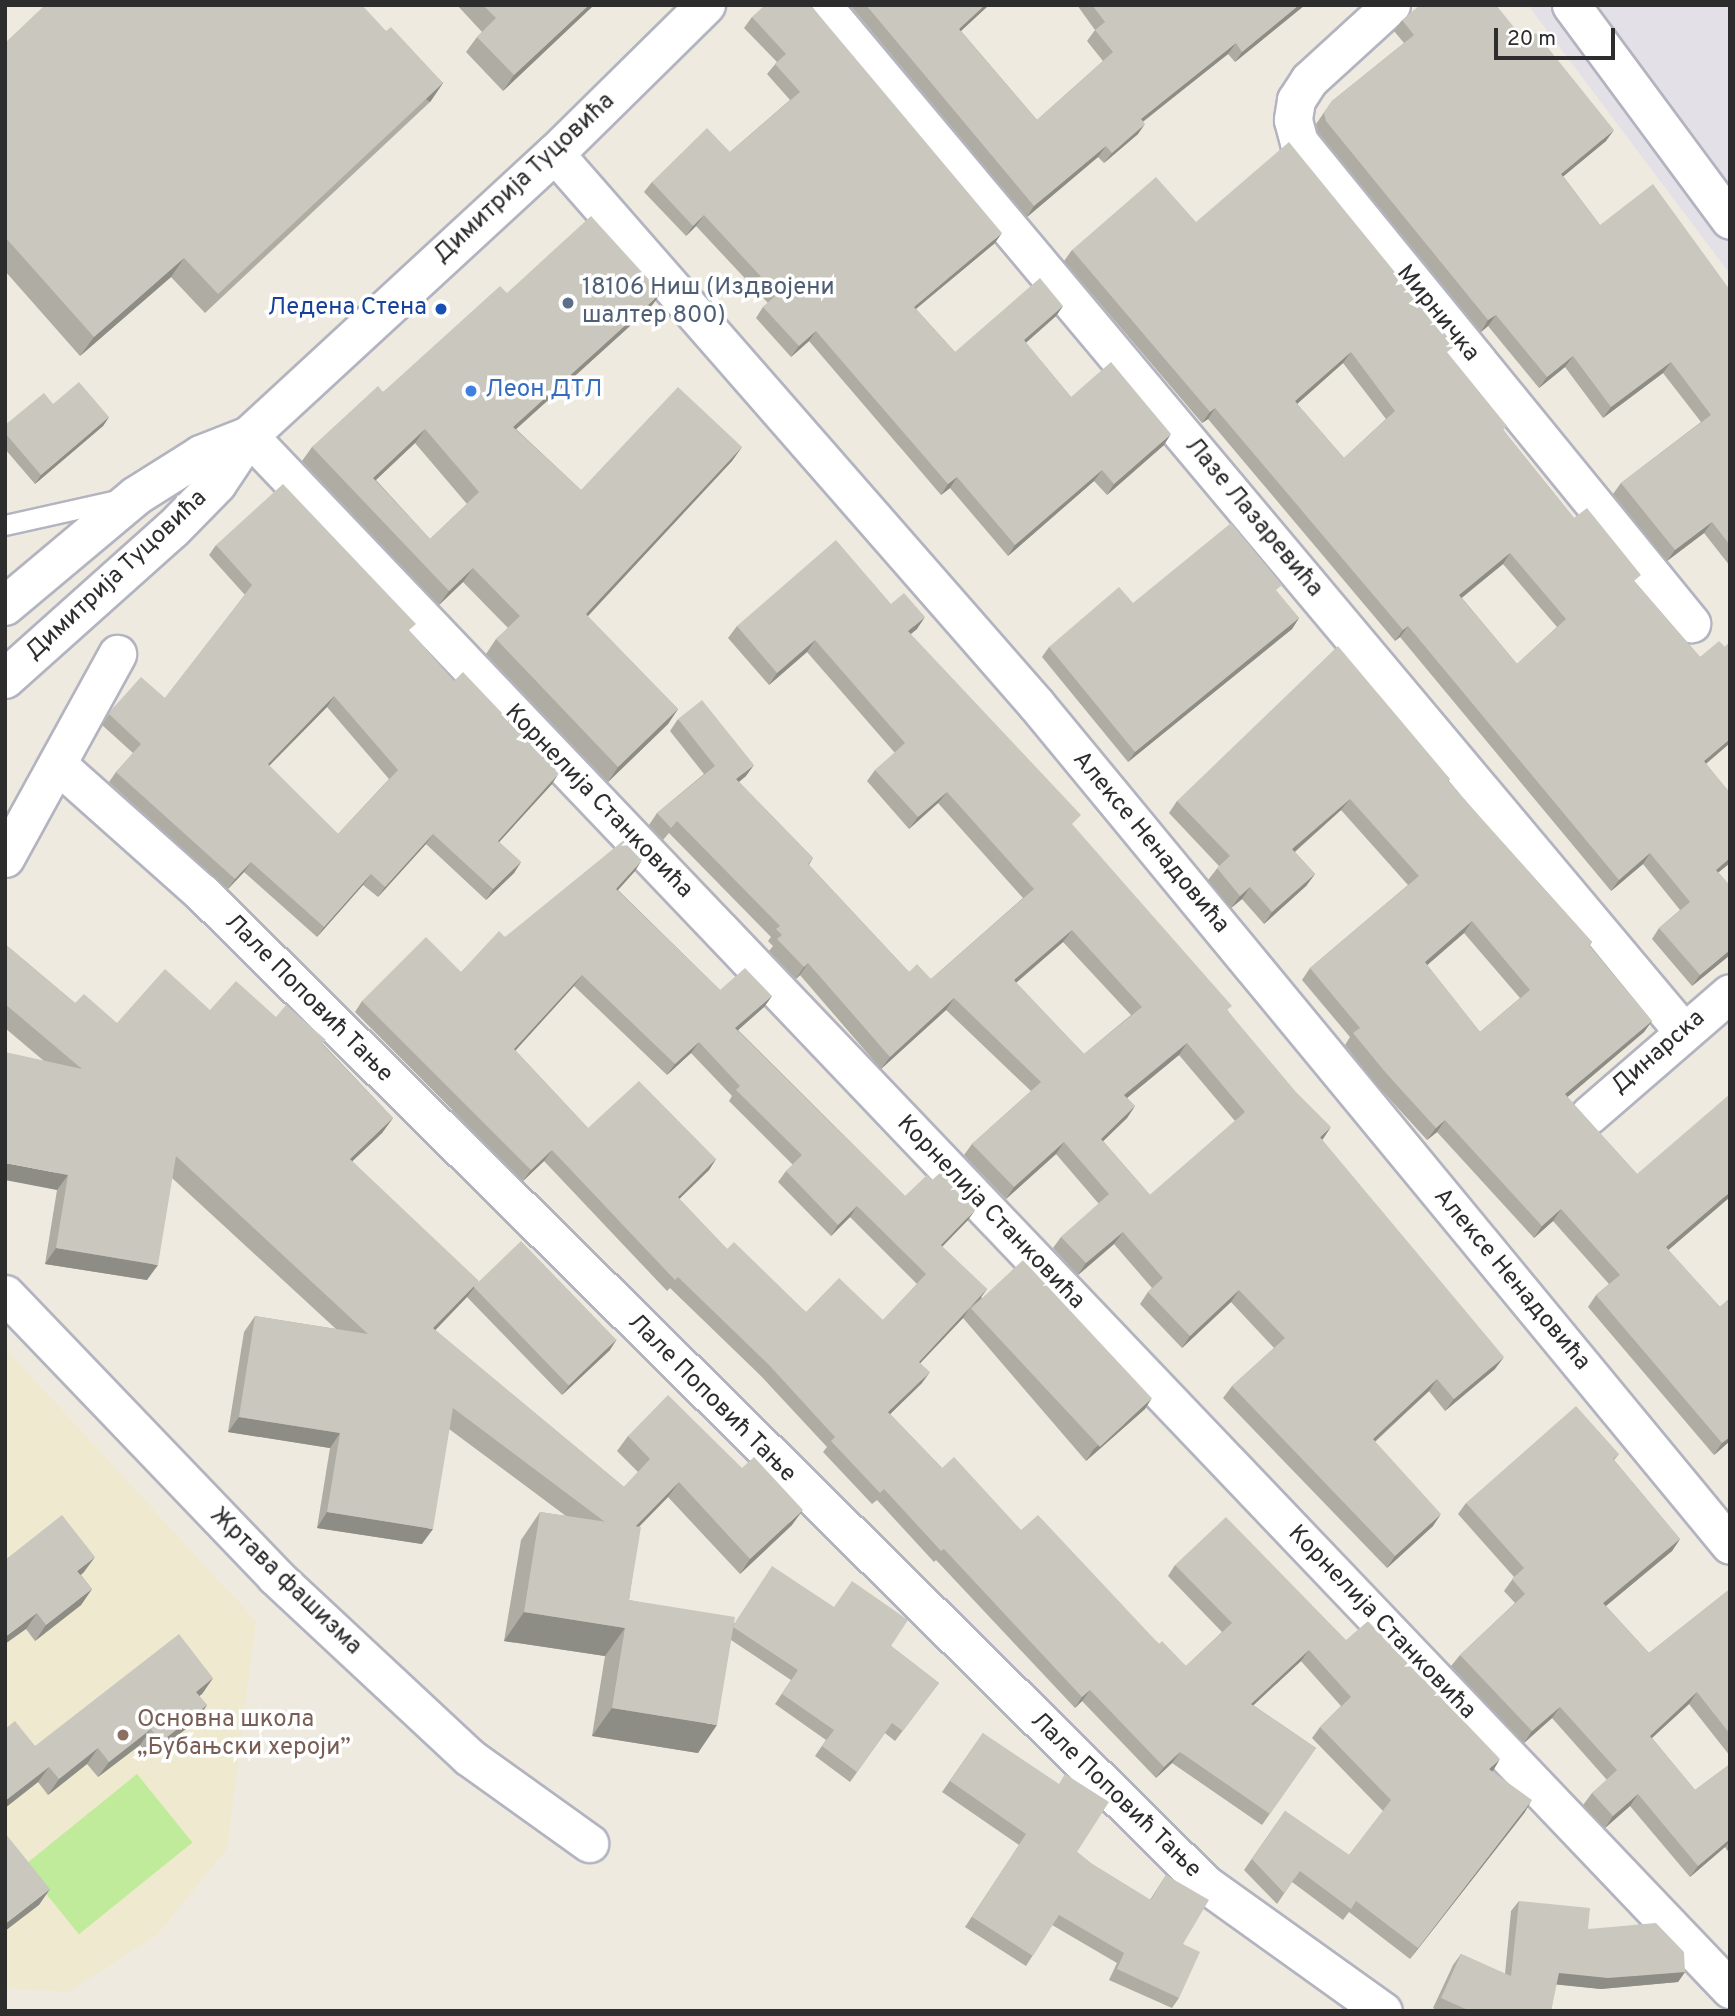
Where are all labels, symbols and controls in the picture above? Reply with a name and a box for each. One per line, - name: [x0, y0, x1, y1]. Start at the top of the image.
- scale bar: [1497, 14, 1618, 58]
- text: 20 m: [1507, 26, 1556, 53]
- street label: Димитрија Туцовића: [428, 87, 622, 271]
- street label: Мирничка: [1389, 260, 1485, 368]
- place label: 18106 Ниш (Издвојени шалтер 800): [582, 275, 835, 331]
- place label: Ледена Стена: [268, 295, 427, 323]
- marker: 18106 Ниш (Издвојени шалтер 800): [560, 295, 576, 311]
- marker: Ледена Стена: [433, 301, 449, 317]
- place label: Леон ДТЛ: [485, 377, 602, 405]
- marker: Леон ДТЛ: [463, 383, 479, 399]
- street label: Лазе Лазаревића: [1178, 432, 1328, 604]
- street label: Димитрија Туцовића: [20, 484, 214, 668]
- street label: Корнелија Станковића: [498, 699, 698, 905]
- street label: Алексе Ненадовића: [1065, 746, 1235, 940]
- street label: Лале Поповић Тање: [217, 908, 399, 1090]
- street label: Динарска: [1607, 1005, 1711, 1101]
- street label: Корнелија Станковића: [890, 1110, 1090, 1316]
- street label: Алексе Ненадовића: [1426, 1183, 1596, 1377]
- street label: Лале Поповић Тање: [620, 1308, 802, 1490]
- street label: Жртава фашизма: [203, 1502, 367, 1662]
- street label: Корнелија Станковића: [1281, 1520, 1481, 1726]
- place label: Основна школа „Бубањски хероји”: [137, 1707, 351, 1763]
- street label: Лале Поповић Тање: [1023, 1707, 1207, 1885]
- marker: Основна школа „Бубањски хероји”: [115, 1727, 131, 1743]

